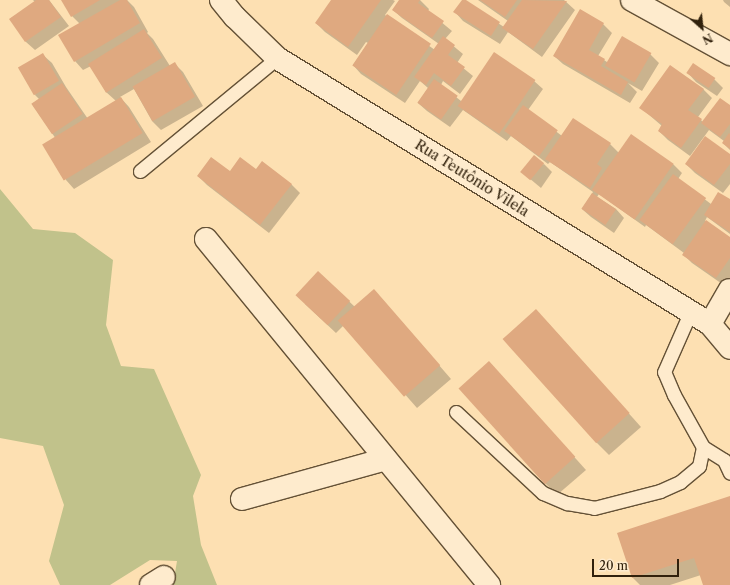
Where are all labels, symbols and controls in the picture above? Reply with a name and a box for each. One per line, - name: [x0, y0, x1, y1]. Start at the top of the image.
- north arrow: [682, 8, 722, 48]
- text: N: [700, 30, 715, 47]
- street label: Rua Teutônio Vilela: [411, 136, 533, 220]
- scale bar: [594, 551, 681, 577]
- text: 20 m: [599, 558, 628, 573]

